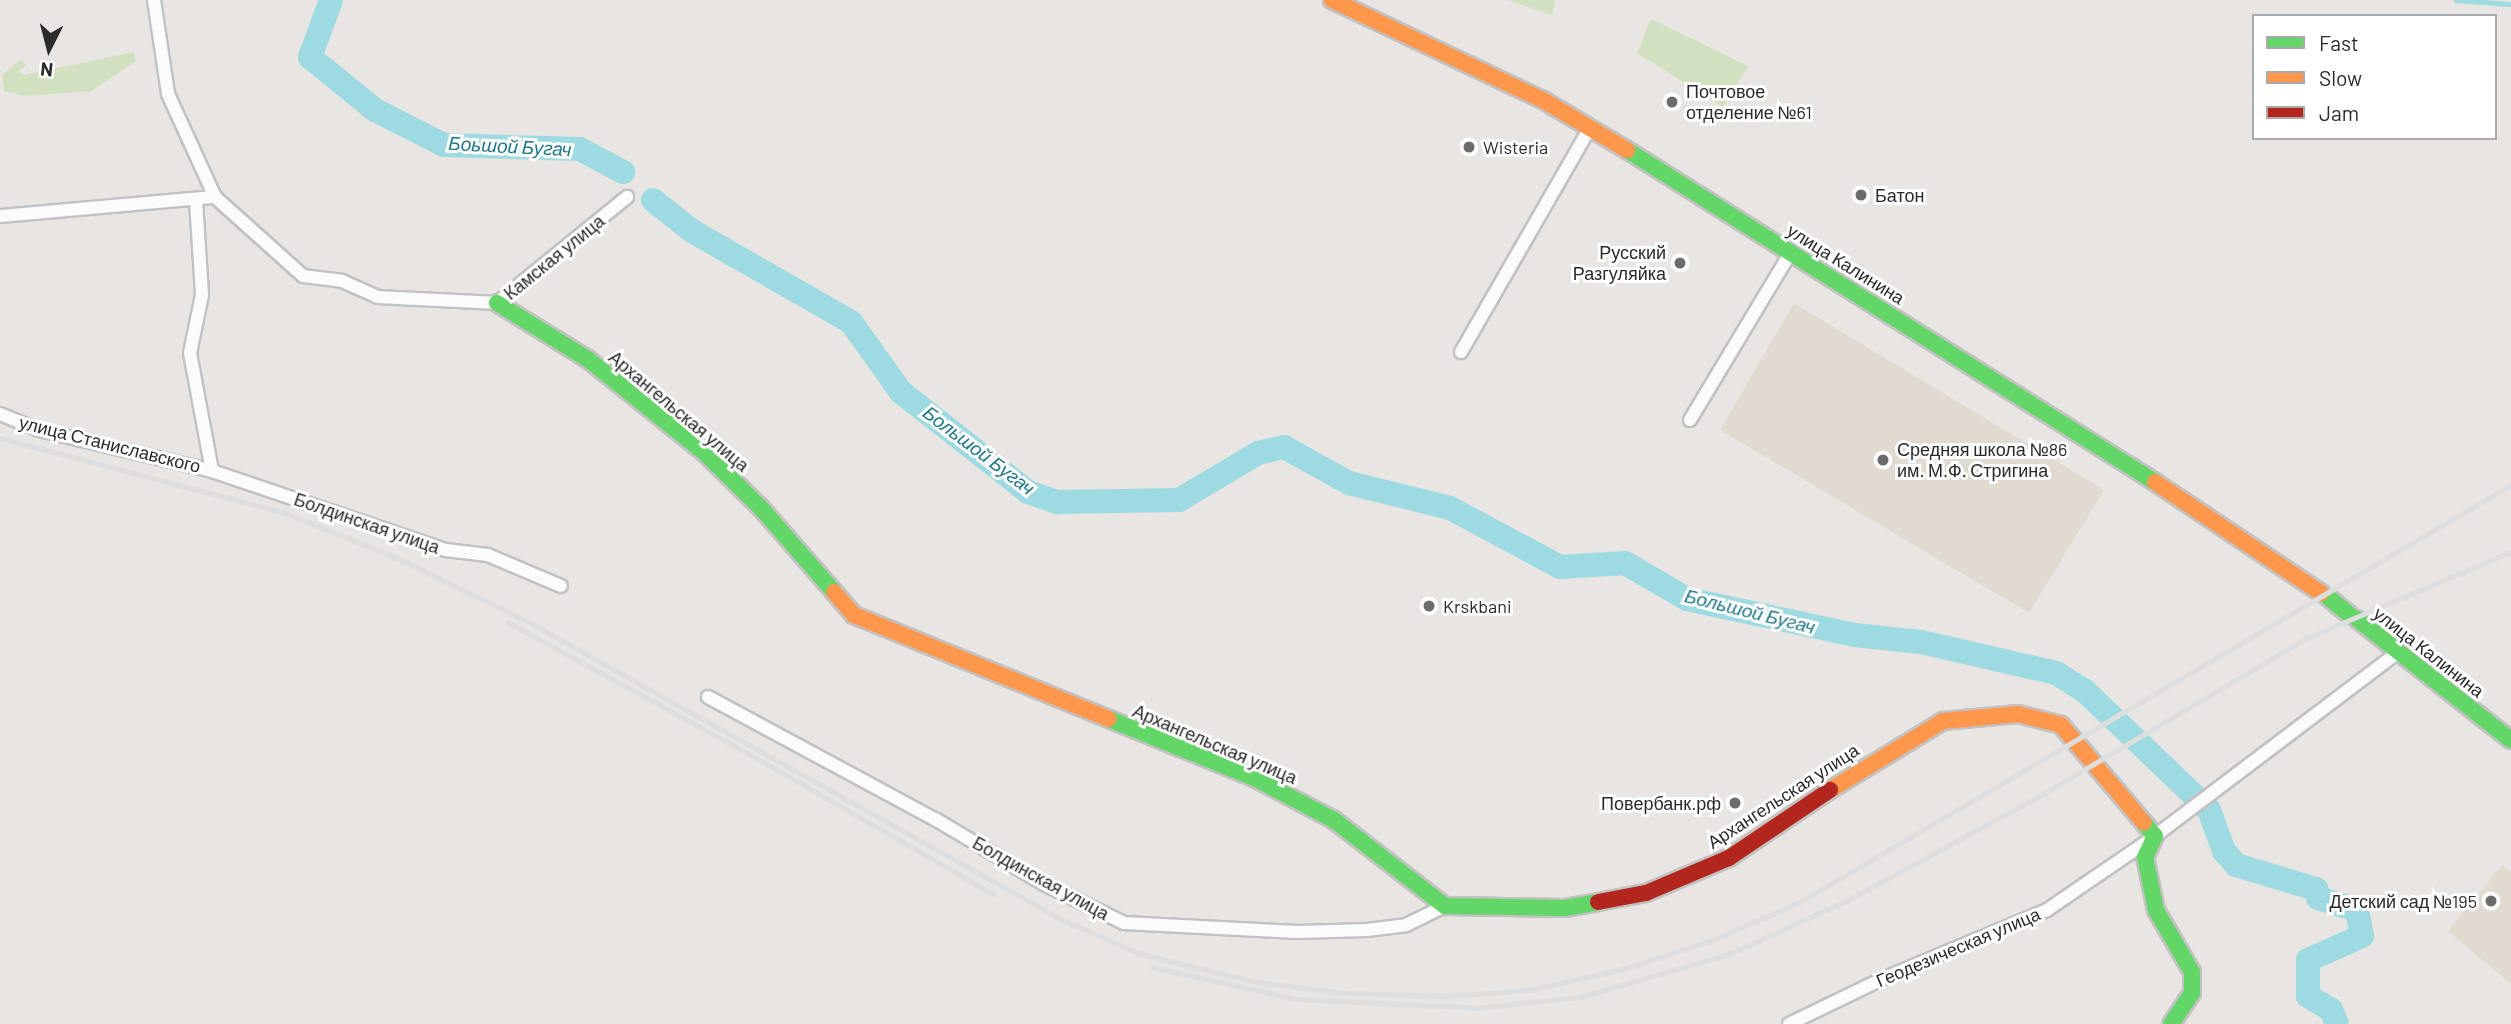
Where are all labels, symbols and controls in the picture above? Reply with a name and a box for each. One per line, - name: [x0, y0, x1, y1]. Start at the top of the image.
- north arrow: [14, 14, 84, 84]
- legend: [2252, 14, 2497, 140]
- text: Fast: [2319, 30, 2359, 55]
- text: N: [39, 58, 54, 82]
- text: Slow: [2319, 65, 2362, 90]
- place label: Почтовое отделение №61: [1686, 81, 1812, 124]
- marker: Почтовое отделение №61: [1664, 94, 1680, 110]
- text: Jam: [2319, 100, 2359, 125]
- water label: Боьшой Бугач: [448, 131, 572, 161]
- place label: Wisteria: [1483, 136, 1548, 158]
- marker: Wisteria: [1461, 139, 1477, 155]
- place label: Батон: [1875, 184, 1924, 206]
- marker: Батон: [1853, 187, 1869, 203]
- street label: Камская улица: [499, 210, 609, 304]
- street label: улица Калинина: [1783, 219, 1909, 309]
- place label: Русский Разгуляйка: [1573, 242, 1666, 284]
- marker: Русский Разгуляйка: [1672, 255, 1688, 271]
- street label: Архангельская улица: [605, 346, 753, 476]
- water label: Большой Бугач: [919, 401, 1039, 499]
- street label: улица Станиславского: [17, 411, 203, 477]
- place label: Средняя школа №86 им. М.Ф. Стригина: [1897, 439, 2067, 482]
- marker: Средняя школа №86 им. М.Ф. Стригина: [1875, 452, 1891, 468]
- street label: Болдинская улица: [291, 488, 443, 558]
- water label: Большой Бугач: [1682, 584, 1818, 638]
- place label: Krskbani: [1443, 595, 1511, 617]
- marker: Krskbani: [1421, 598, 1437, 614]
- street label: улица Калинина: [2370, 602, 2488, 702]
- street label: Архангельская улица: [1130, 700, 1300, 788]
- street label: Архангельская улица: [1703, 739, 1863, 853]
- place label: Повербанк.рф: [1601, 792, 1721, 814]
- marker: Повербанк.рф: [1727, 795, 1743, 811]
- street label: Болдинская улица: [969, 832, 1113, 924]
- place label: Детский сад №195: [2329, 890, 2477, 912]
- marker: Детский сад №195: [2483, 893, 2499, 909]
- street label: Геодезическая улица: [1873, 903, 2043, 991]

